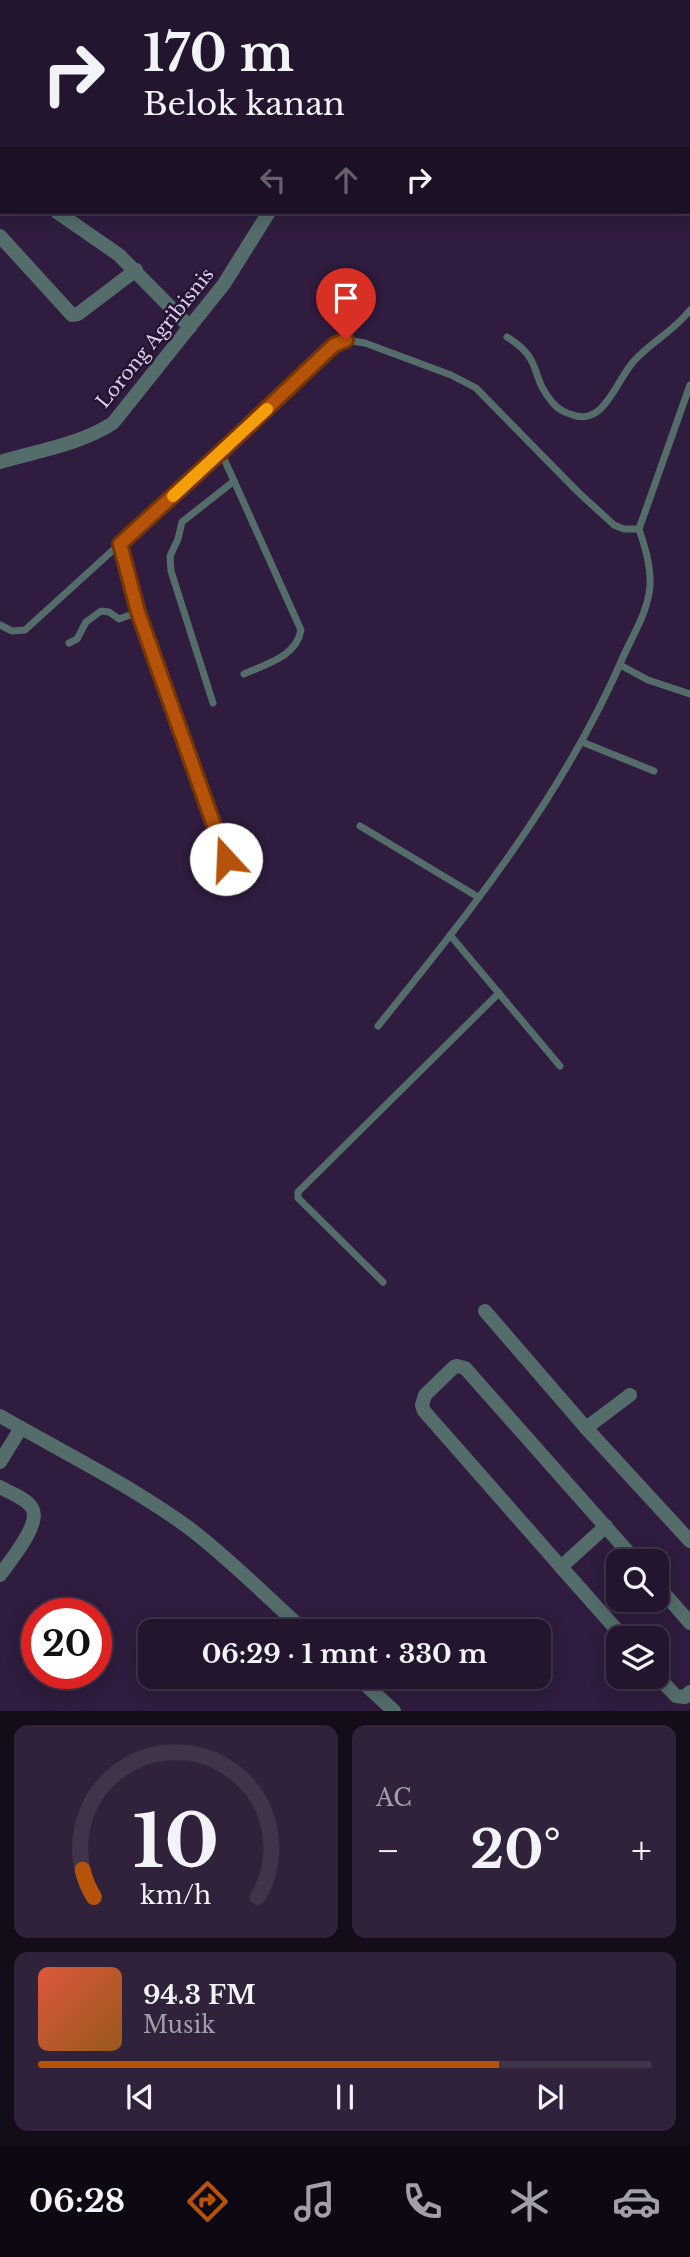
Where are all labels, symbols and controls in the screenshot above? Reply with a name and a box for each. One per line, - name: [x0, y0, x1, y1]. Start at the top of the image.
- text: 170 m: [143, 23, 294, 84]
- icon: right: [28, 28, 119, 119]
- text: Belok kanan: [143, 84, 345, 124]
- icon: left: [254, 161, 292, 199]
- icon: ahead: [327, 161, 365, 199]
- icon: right: [400, 161, 438, 199]
- street label: Lorong Agribisnis: [91, 263, 219, 413]
- pin: [316, 268, 376, 340]
- icon: arrive: [327, 279, 365, 317]
- position arrow: [189, 822, 263, 896]
- map controls: [606, 1549, 669, 1689]
- button: search: [606, 1549, 669, 1612]
- speed limit sign: 20: [21, 1598, 112, 1689]
- button: layers: [606, 1626, 669, 1689]
- text: 06:29 · 1 mnt · 330 m: [202, 1638, 487, 1670]
- text: AC: [376, 1784, 412, 1812]
- text: 10: [133, 1797, 219, 1888]
- text: 20°: [470, 1818, 561, 1882]
- text: −: [376, 1827, 400, 1874]
- text: +: [631, 1827, 652, 1874]
- text: km/h: [141, 1880, 211, 1911]
- text: 94.3 FM: [143, 1979, 256, 2011]
- text: Musik: [143, 2011, 215, 2039]
- icon: previous: [121, 2078, 159, 2116]
- icon: pause: [326, 2078, 364, 2116]
- icon: next: [531, 2078, 569, 2116]
- icon: directions: [183, 2177, 232, 2226]
- icon: music: [290, 2177, 339, 2226]
- icon: phone: [398, 2177, 447, 2226]
- icon: climate: [505, 2177, 554, 2226]
- icon: car: [612, 2177, 661, 2226]
- text: 06:28: [29, 2181, 125, 2221]

